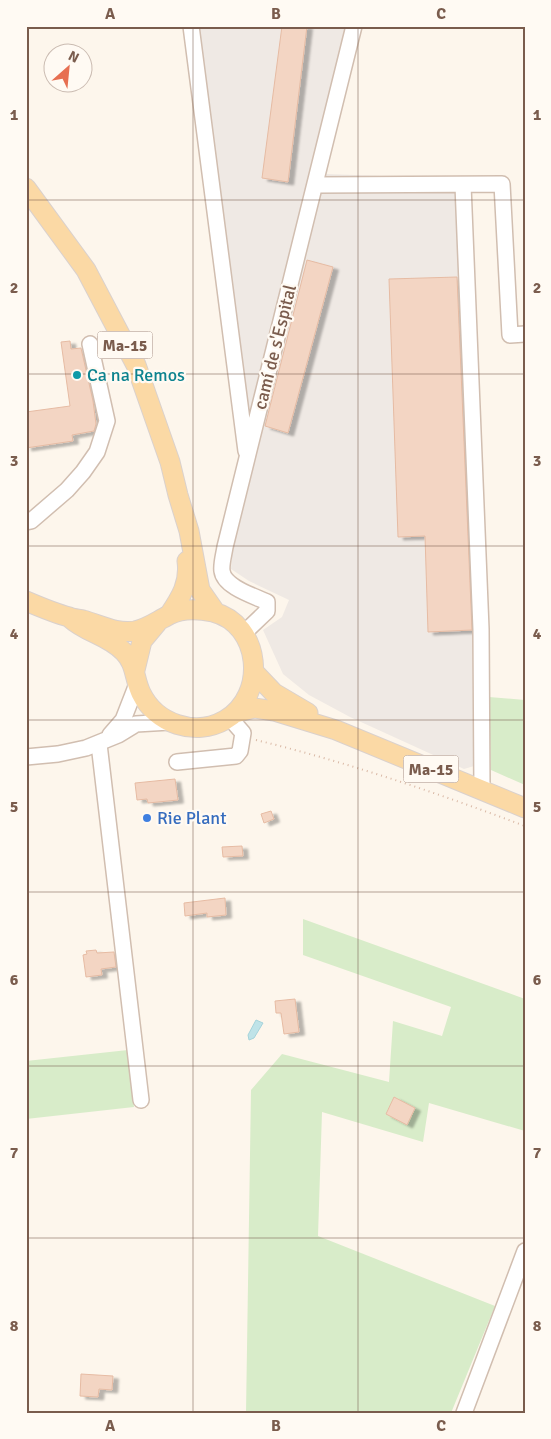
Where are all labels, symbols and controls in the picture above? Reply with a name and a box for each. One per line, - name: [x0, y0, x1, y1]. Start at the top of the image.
- text: A: [105, 4, 116, 24]
- text: B: [271, 4, 281, 24]
- text: C: [436, 4, 446, 24]
- north arrow: [42, 42, 92, 92]
- text: N: [65, 47, 82, 67]
- text: 1: [10, 105, 19, 125]
- text: 1: [533, 105, 542, 125]
- text: 2: [10, 278, 18, 298]
- text: 2: [533, 278, 541, 298]
- street label: camí de s'Espital: [249, 282, 301, 412]
- road number: Ma-15: [98, 332, 152, 358]
- place label: Ca na Remos: [87, 364, 185, 386]
- marker: Ca na Remos: [71, 369, 83, 381]
- text: 3: [10, 451, 18, 471]
- text: 3: [533, 451, 541, 471]
- text: 4: [10, 624, 19, 644]
- text: 4: [533, 624, 542, 644]
- road number: Ma-15: [404, 756, 458, 782]
- text: 5: [10, 797, 18, 817]
- text: 5: [533, 797, 541, 817]
- place label: Rie Plant: [157, 807, 226, 829]
- marker: Rie Plant: [141, 812, 153, 824]
- text: 6: [10, 970, 19, 990]
- text: 6: [533, 970, 542, 990]
- text: 7: [10, 1143, 19, 1163]
- text: 7: [533, 1143, 542, 1163]
- text: 8: [10, 1316, 19, 1336]
- text: 8: [533, 1316, 542, 1336]
- text: A: [105, 1416, 116, 1436]
- text: B: [271, 1416, 281, 1436]
- text: C: [436, 1416, 446, 1436]

